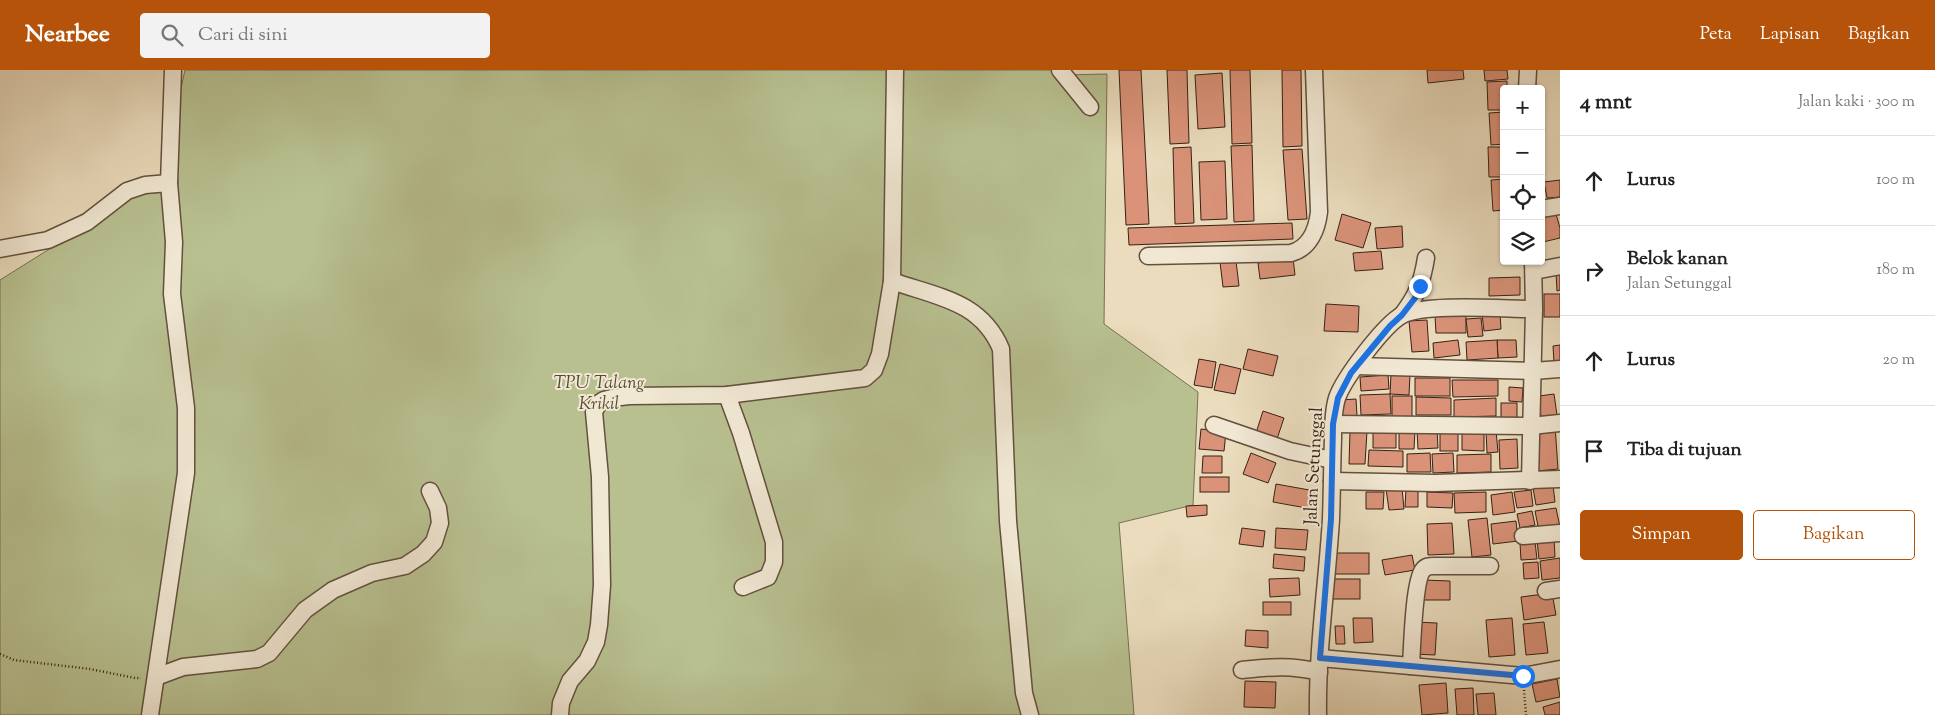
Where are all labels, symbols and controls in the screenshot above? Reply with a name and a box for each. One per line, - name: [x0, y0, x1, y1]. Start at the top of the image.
- search box: [140, 13, 490, 58]
- text: Nearbee: [25, 18, 110, 52]
- icon: search: [158, 21, 186, 49]
- text: Cari di sini: [198, 22, 288, 49]
- text: Peta: [1700, 22, 1732, 48]
- text: Lapisan: [1760, 22, 1820, 48]
- text: Bagikan: [1848, 22, 1910, 48]
- map controls: [1500, 85, 1545, 265]
- button: +: [1500, 85, 1545, 130]
- text: 4 mnt: [1580, 88, 1632, 118]
- text: Jalan kaki · 300 m: [1798, 91, 1915, 114]
- button: −: [1500, 130, 1545, 175]
- icon: ahead: [1580, 167, 1608, 195]
- text: Lurus: [1627, 167, 1675, 194]
- text: 100 m: [1876, 169, 1915, 192]
- button: locate: [1500, 175, 1545, 220]
- button: layers: [1500, 220, 1545, 265]
- text: Belok kanan: [1627, 246, 1728, 273]
- icon: right: [1580, 257, 1608, 285]
- text: 180 m: [1876, 259, 1915, 282]
- text: Jalan Setunggal: [1627, 273, 1732, 296]
- route end: [1409, 275, 1432, 298]
- icon: ahead: [1580, 347, 1608, 375]
- text: Lurus: [1627, 347, 1675, 374]
- text: 20 m: [1882, 349, 1915, 372]
- park label: TPU Talang Krikil: [554, 371, 645, 418]
- street label: Jalan Setunggal: [1299, 406, 1331, 527]
- icon: arrive: [1580, 437, 1608, 465]
- text: Tiba di tujuan: [1627, 437, 1742, 464]
- button: Simpan: [1580, 510, 1743, 560]
- button: Bagikan: [1753, 510, 1915, 560]
- route start: [1512, 665, 1535, 688]

